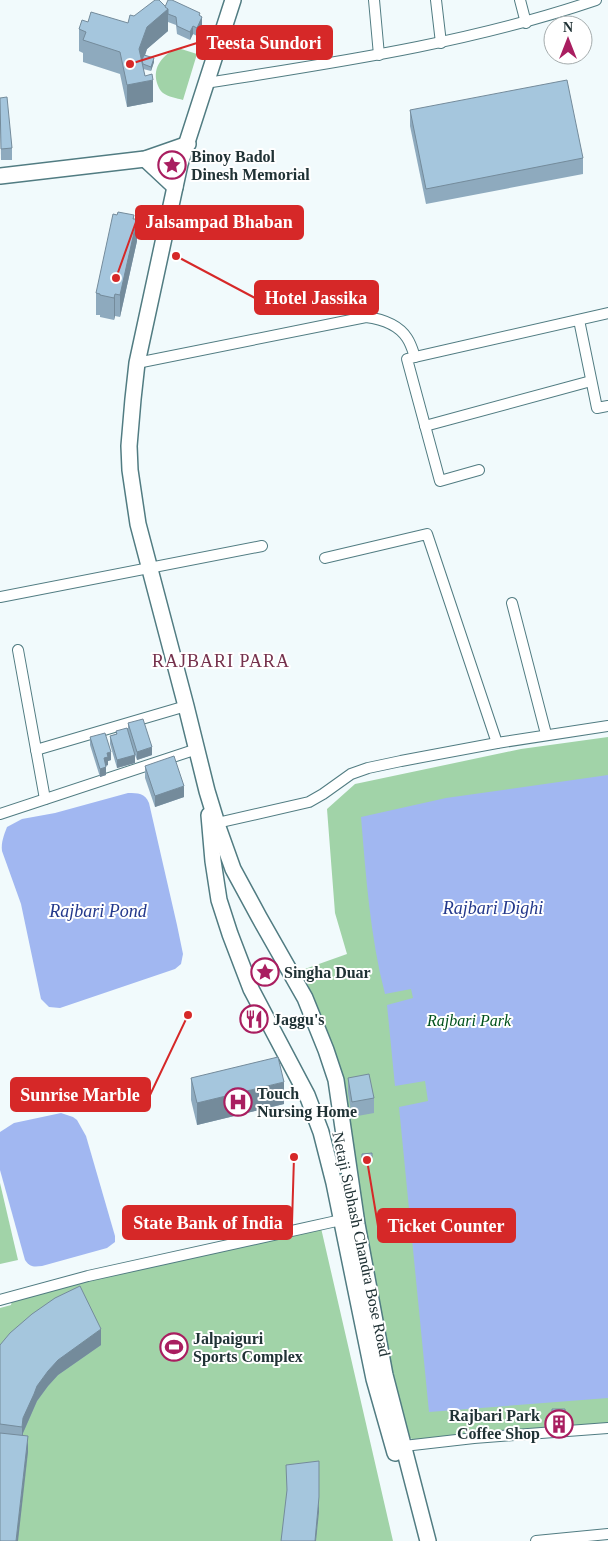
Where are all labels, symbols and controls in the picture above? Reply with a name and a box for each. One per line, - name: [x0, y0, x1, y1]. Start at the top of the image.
- north arrow: [543, 15, 593, 65]
- text: N: [563, 20, 573, 35]
- callout: Teesta Sundori: [197, 26, 332, 59]
- text: Teesta Sundori: [207, 33, 321, 53]
- place label: Binoy Badol Dinesh Memorial: [191, 148, 310, 183]
- place icon: Binoy Badol Dinesh Memorial: [157, 150, 187, 180]
- callout: Jalsampad Bhaban: [136, 206, 303, 239]
- text: Jalsampad Bhaban: [145, 212, 293, 232]
- callout: Hotel Jassika: [255, 281, 378, 314]
- text: Hotel Jassika: [265, 288, 367, 308]
- district label: RAJBARI PARA: [152, 651, 290, 671]
- water label: Rajbari Dighi: [442, 898, 543, 918]
- water label: Rajbari Pond: [48, 901, 148, 921]
- place icon: Singha Duar: [250, 957, 280, 987]
- place label: Singha Duar: [284, 964, 371, 982]
- restaurant icon: Jaggu's: [239, 1004, 269, 1034]
- place label: Jaggu's: [273, 1011, 325, 1029]
- park label: Rajbari Park: [426, 1012, 512, 1030]
- callout: Sunrise Marble: [11, 1078, 150, 1111]
- text: Sunrise Marble: [20, 1085, 140, 1105]
- place label: Touch Nursing Home: [257, 1085, 357, 1121]
- hospital icon: Touch Nursing Home: [223, 1087, 253, 1117]
- street label: Netaji Subhash Chandra Bose Road: [328, 1130, 394, 1358]
- callout: State Bank of India: [123, 1206, 292, 1239]
- callout: Ticket Counter: [378, 1209, 515, 1242]
- text: State Bank of India: [133, 1213, 283, 1233]
- text: Ticket Counter: [387, 1216, 505, 1236]
- place label: Jalpaiguri Sports Complex: [193, 1330, 303, 1366]
- sports icon: Jalpaiguri Sports Complex: [159, 1332, 189, 1362]
- place label: Rajbari Park Coffee Shop: [449, 1407, 540, 1443]
- building icon: Rajbari Park Coffee Shop: [544, 1409, 574, 1439]

